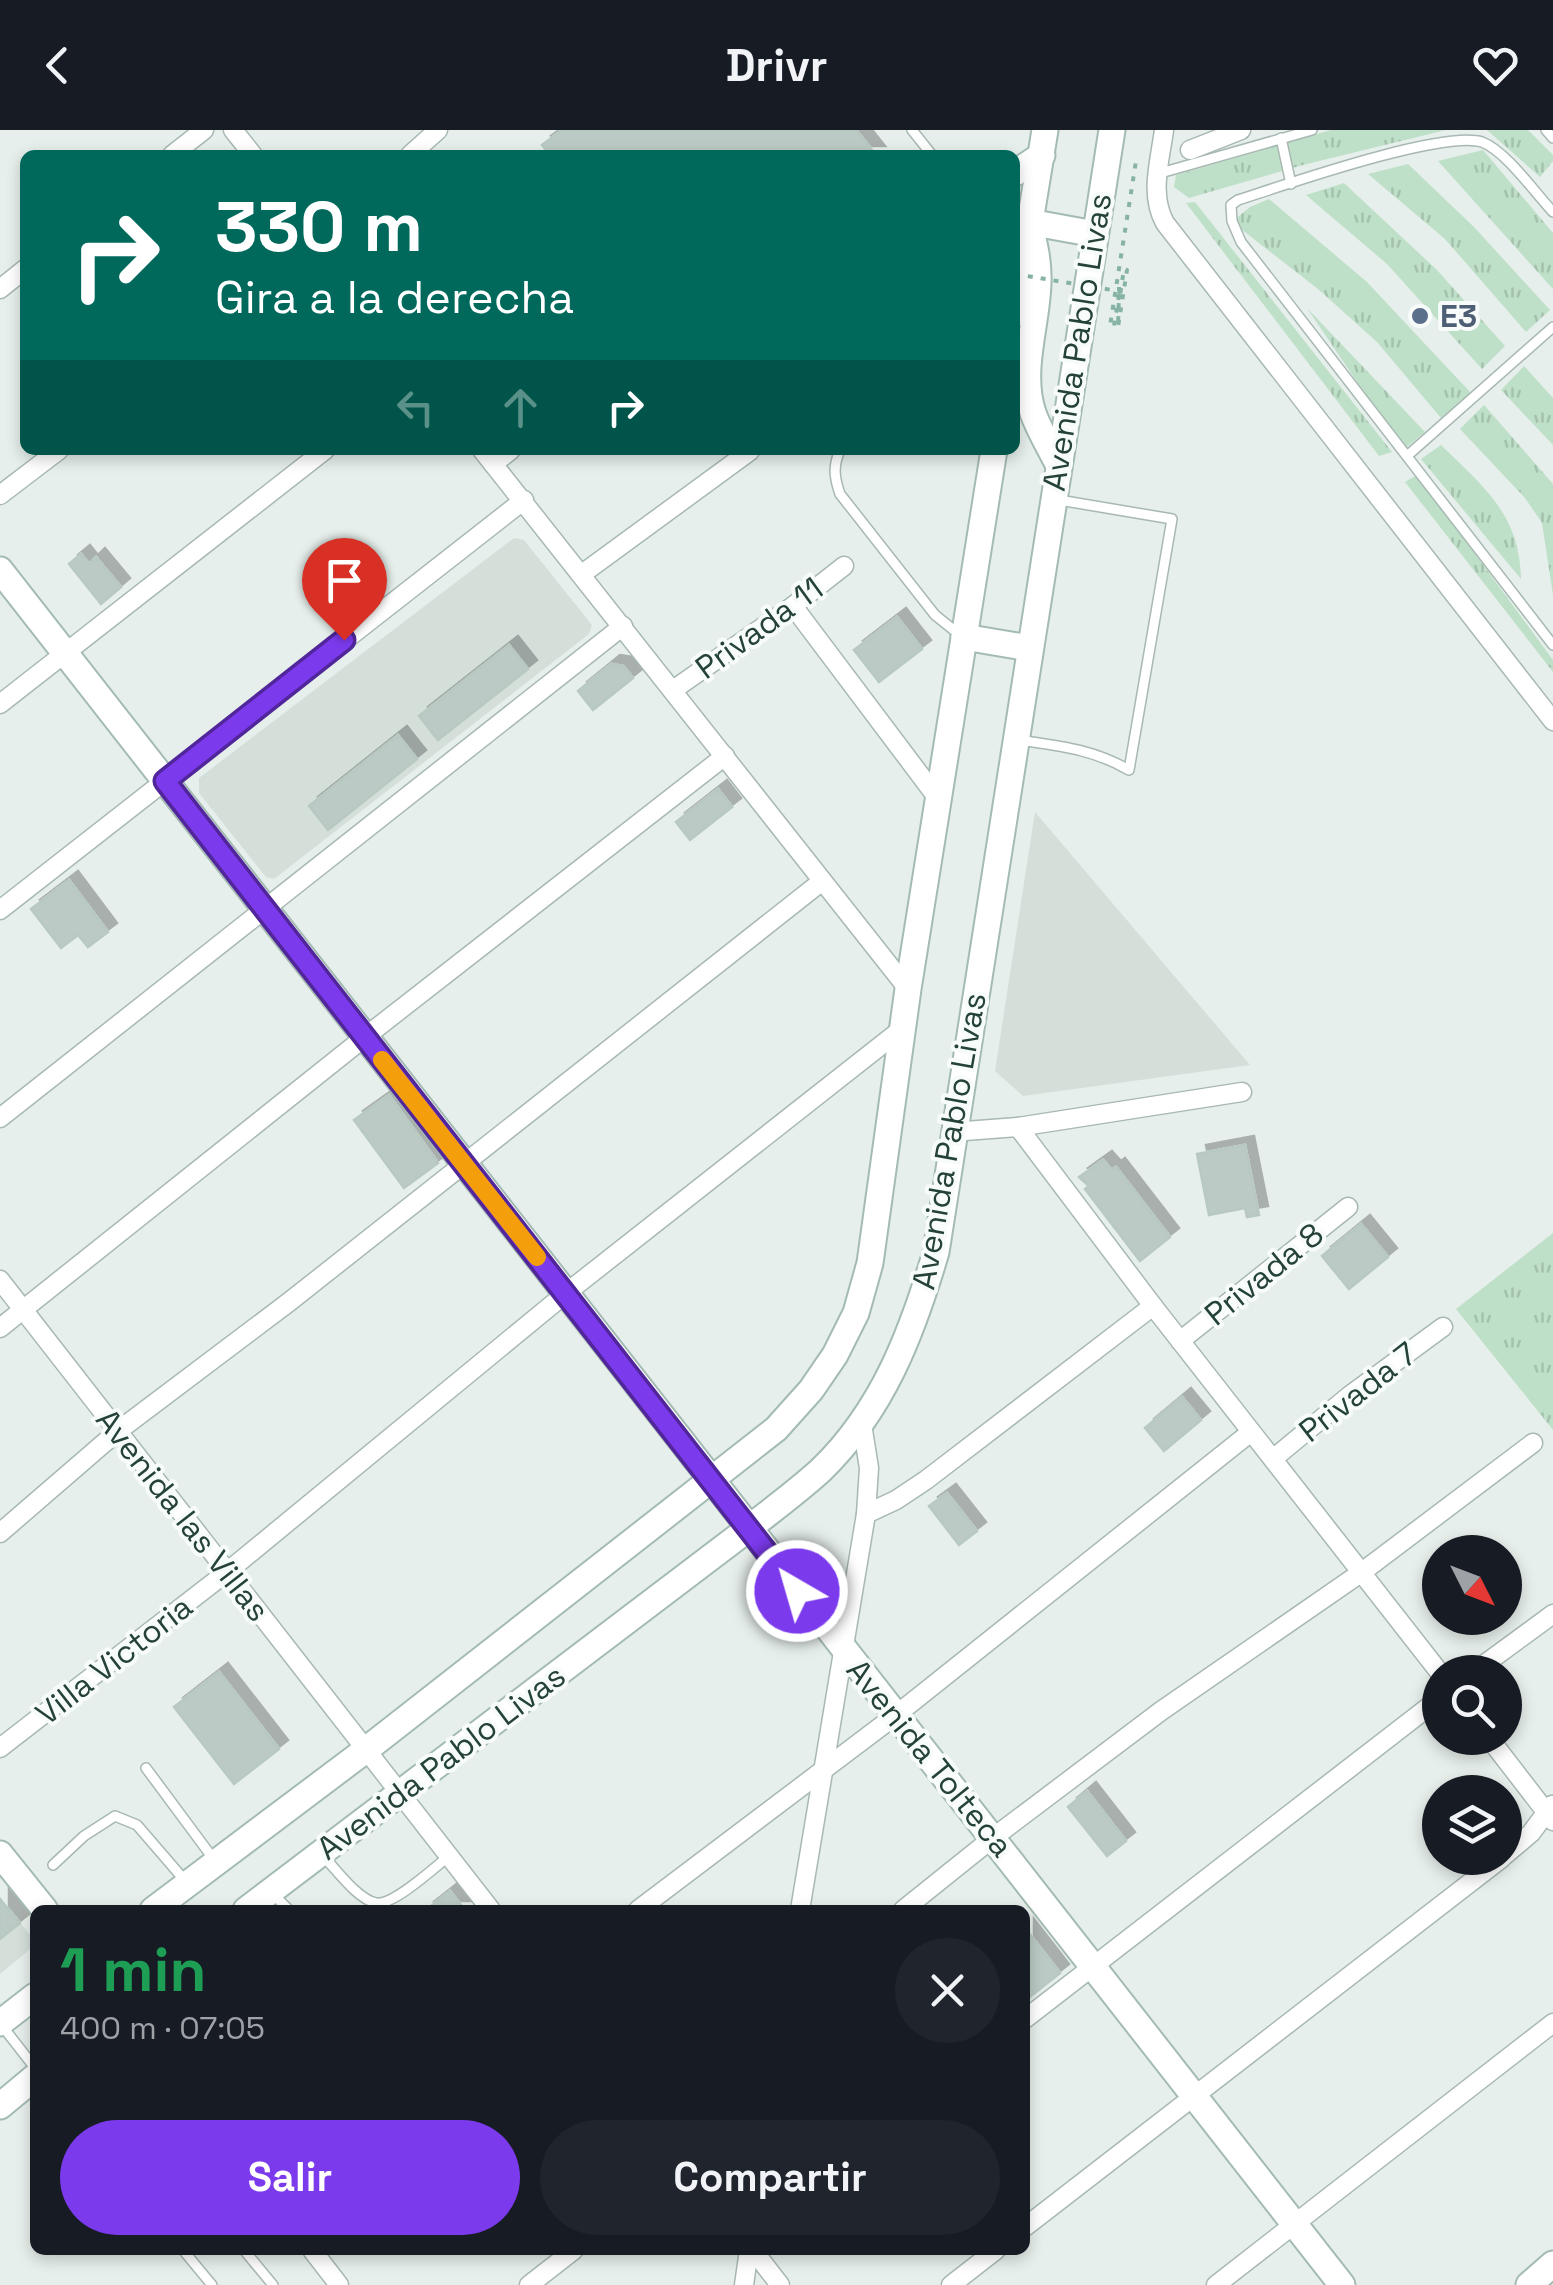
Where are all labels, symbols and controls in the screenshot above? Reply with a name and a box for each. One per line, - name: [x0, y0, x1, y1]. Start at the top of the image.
- text: Drivr: [725, 37, 828, 94]
- icon: back: [30, 38, 85, 93]
- icon: heart: [1468, 38, 1523, 93]
- text: 330 m: [215, 182, 423, 271]
- icon: right: [50, 190, 180, 320]
- street label: Avenida Pablo Livas: [1034, 190, 1120, 494]
- text: Gira a la derecha: [215, 269, 574, 326]
- place label: E3: [1440, 296, 1477, 336]
- marker: E3: [1409, 305, 1431, 327]
- icon: left: [388, 380, 443, 435]
- icon: ahead: [493, 380, 548, 435]
- icon: right: [598, 380, 653, 435]
- pin: [302, 538, 387, 641]
- icon: arrive: [317, 553, 372, 608]
- street label: Privada 11: [687, 568, 831, 688]
- street label: Avenida Pablo Livas: [903, 989, 995, 1293]
- street label: Privada 8: [1197, 1214, 1331, 1334]
- street label: Privada 7: [1291, 1333, 1425, 1451]
- street label: Avenida las Villas: [87, 1401, 279, 1629]
- north arrow: [1422, 1535, 1522, 1635]
- map controls: [1422, 1535, 1522, 1875]
- position arrow: [745, 1539, 849, 1643]
- street label: Villa Victoria: [28, 1586, 200, 1734]
- street label: Avenida Tolteca: [838, 1651, 1022, 1865]
- button: search: [1422, 1655, 1522, 1755]
- street label: Avenida Pablo Livas: [309, 1656, 573, 1868]
- button: layers: [1422, 1775, 1522, 1875]
- text: 1 min: [60, 1932, 207, 2009]
- button: close: [895, 1938, 1000, 2043]
- text: 400 m · 07:05: [60, 2008, 265, 2048]
- button: Salir: [60, 2120, 520, 2235]
- button: Compartir: [540, 2120, 1000, 2235]

